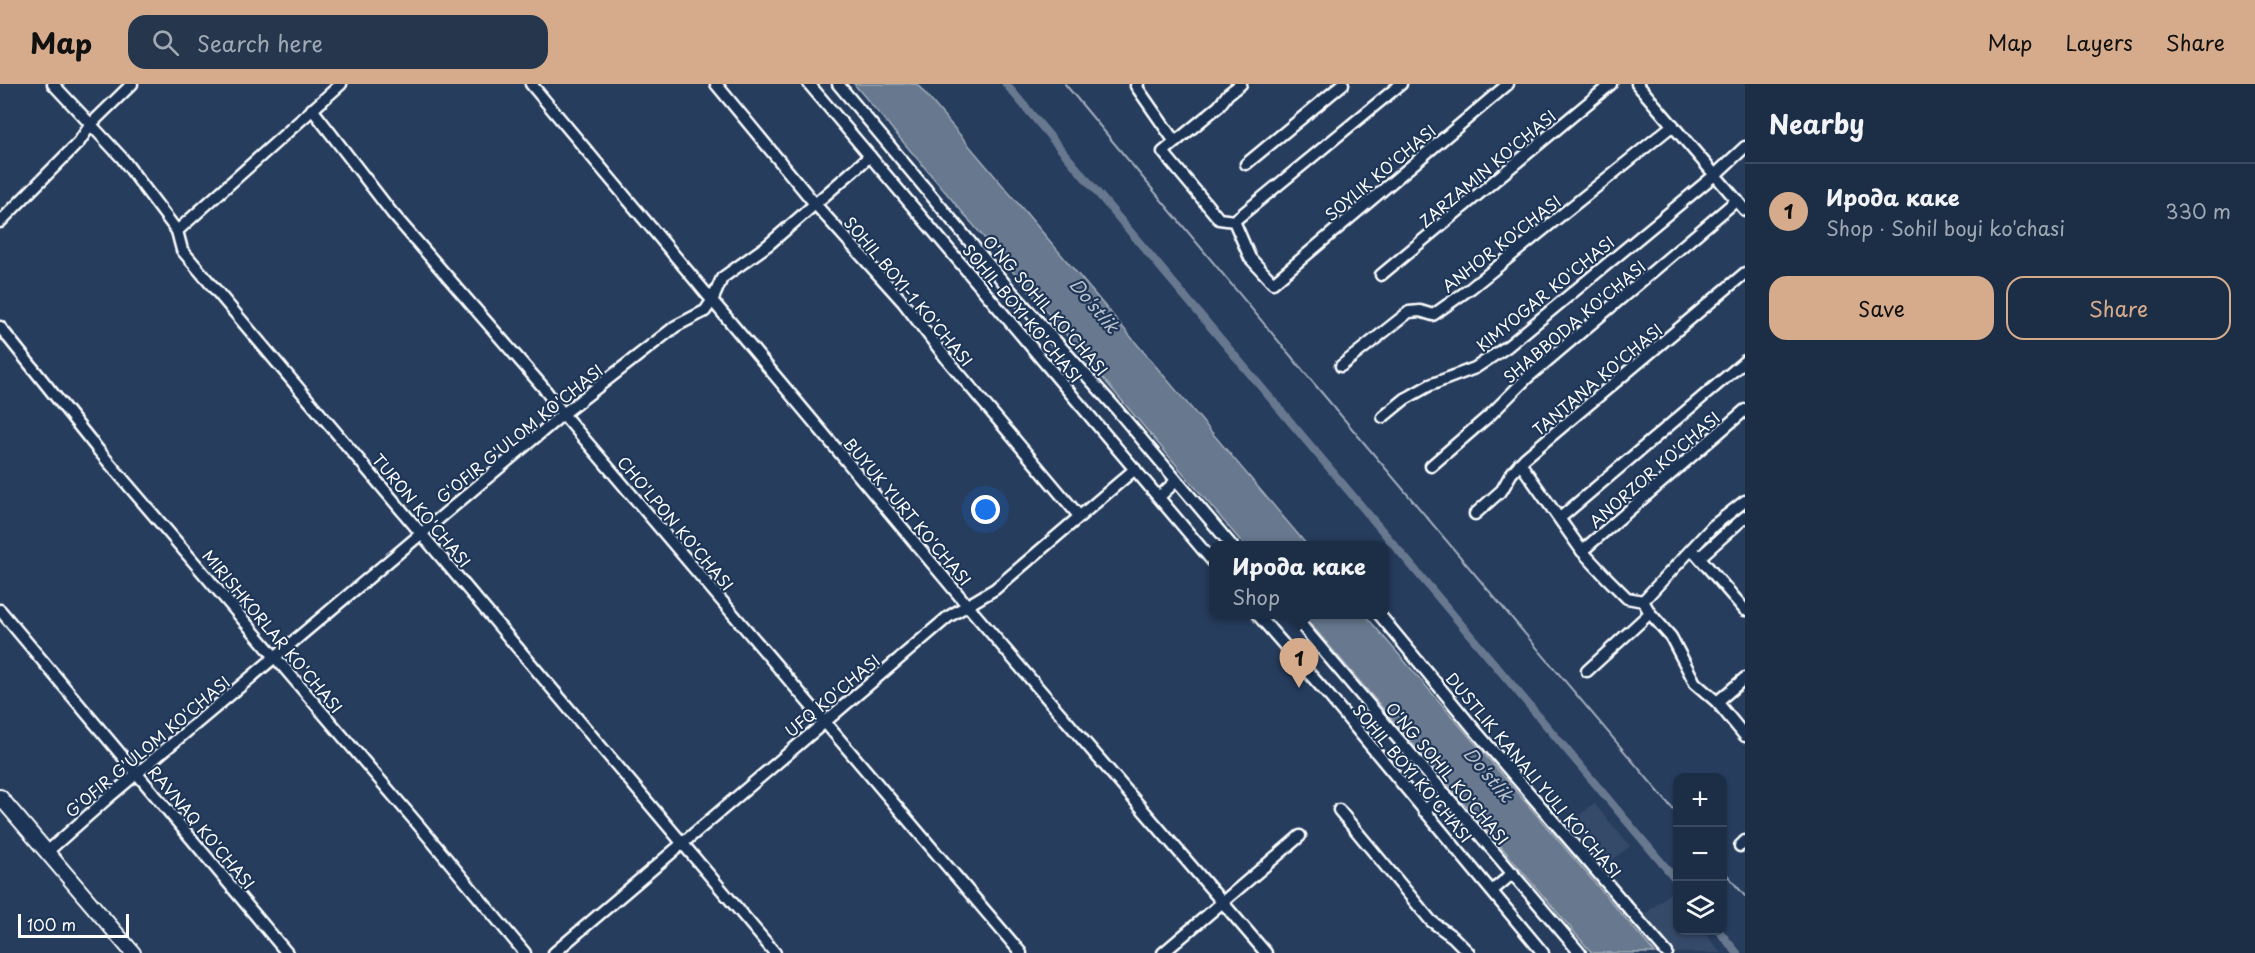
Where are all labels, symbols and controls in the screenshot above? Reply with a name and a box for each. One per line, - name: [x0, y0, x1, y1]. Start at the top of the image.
- search box: [128, 15, 548, 69]
- text: Map: [30, 21, 92, 64]
- icon: search: [149, 26, 182, 59]
- text: Search here: [197, 26, 323, 59]
- text: Map: [1988, 26, 2032, 58]
- text: Layers: [2065, 26, 2133, 58]
- text: Share: [2166, 26, 2225, 58]
- street label: ZARZAMIN KO'CHASI: [1413, 103, 1561, 233]
- text: Nearby: [1769, 104, 1864, 143]
- street label: SOYLIK KO'CHASI: [1319, 118, 1441, 226]
- text: Ирода каке: [1826, 180, 1960, 213]
- street label: ANHOR KO'CHASI: [1436, 189, 1566, 297]
- text: 1: [1784, 196, 1793, 226]
- text: 330 m: [2165, 196, 2231, 226]
- street label: SOHIL BOYI-1 KO'CHASI: [839, 211, 979, 371]
- text: Shop · Sohil boyi ko'chasi: [1826, 213, 2065, 243]
- street label: O'NG SOHIL KO'CHASI: [978, 229, 1114, 381]
- street label: KIMYOGAR KO'CHASI: [1471, 230, 1619, 356]
- street label: SOHIL BOYI KO'CHASI: [958, 238, 1088, 388]
- street label: SHABBODA KO'CHASI: [1497, 254, 1651, 388]
- water label: Do'stlik: [1064, 272, 1127, 339]
- button: Save: [1769, 276, 1994, 340]
- button: Share: [2006, 276, 2231, 340]
- street label: TANTANA KO'CHASI: [1527, 317, 1667, 441]
- street label: G'OFIR G'ULOM KO'CHASI: [430, 358, 608, 508]
- street label: ANORZOR KO'CHASI: [1583, 405, 1725, 533]
- street label: BUYUK YURT KO'CHASI: [839, 431, 977, 591]
- street label: TURON KO'CHASI: [367, 448, 477, 572]
- street label: CHO'LPON KO'CHASI: [612, 450, 740, 596]
- your location: [971, 495, 1000, 524]
- popup: [1209, 541, 1389, 619]
- street label: MIRISHKORLAR KO'CHASI: [197, 544, 349, 718]
- text: Ирода каке: [1232, 549, 1366, 582]
- text: Shop: [1232, 582, 1280, 612]
- pin: 1: [1280, 638, 1318, 688]
- street label: UFQ KO'CHASI: [779, 648, 885, 742]
- street label: DUSTLIK KANALI YULI KO'CHASI: [1441, 667, 1627, 883]
- street label: G'OFIR G'ULOM KO'CHASI: [59, 670, 235, 822]
- street label: O'NG SOHIL KO'CHASI: [1381, 696, 1515, 850]
- street label: SOHIL BOYI KO'CHASI: [1348, 698, 1478, 848]
- water label: Do'stlik: [1458, 741, 1521, 808]
- street label: RAVNAQ KO'CHASI: [143, 760, 261, 894]
- map controls: [1673, 773, 1727, 935]
- button: +: [1673, 773, 1727, 827]
- button: −: [1673, 827, 1727, 881]
- button: layers: [1673, 881, 1727, 935]
- scale bar: [18, 911, 129, 938]
- text: 100 m: [27, 912, 76, 936]

